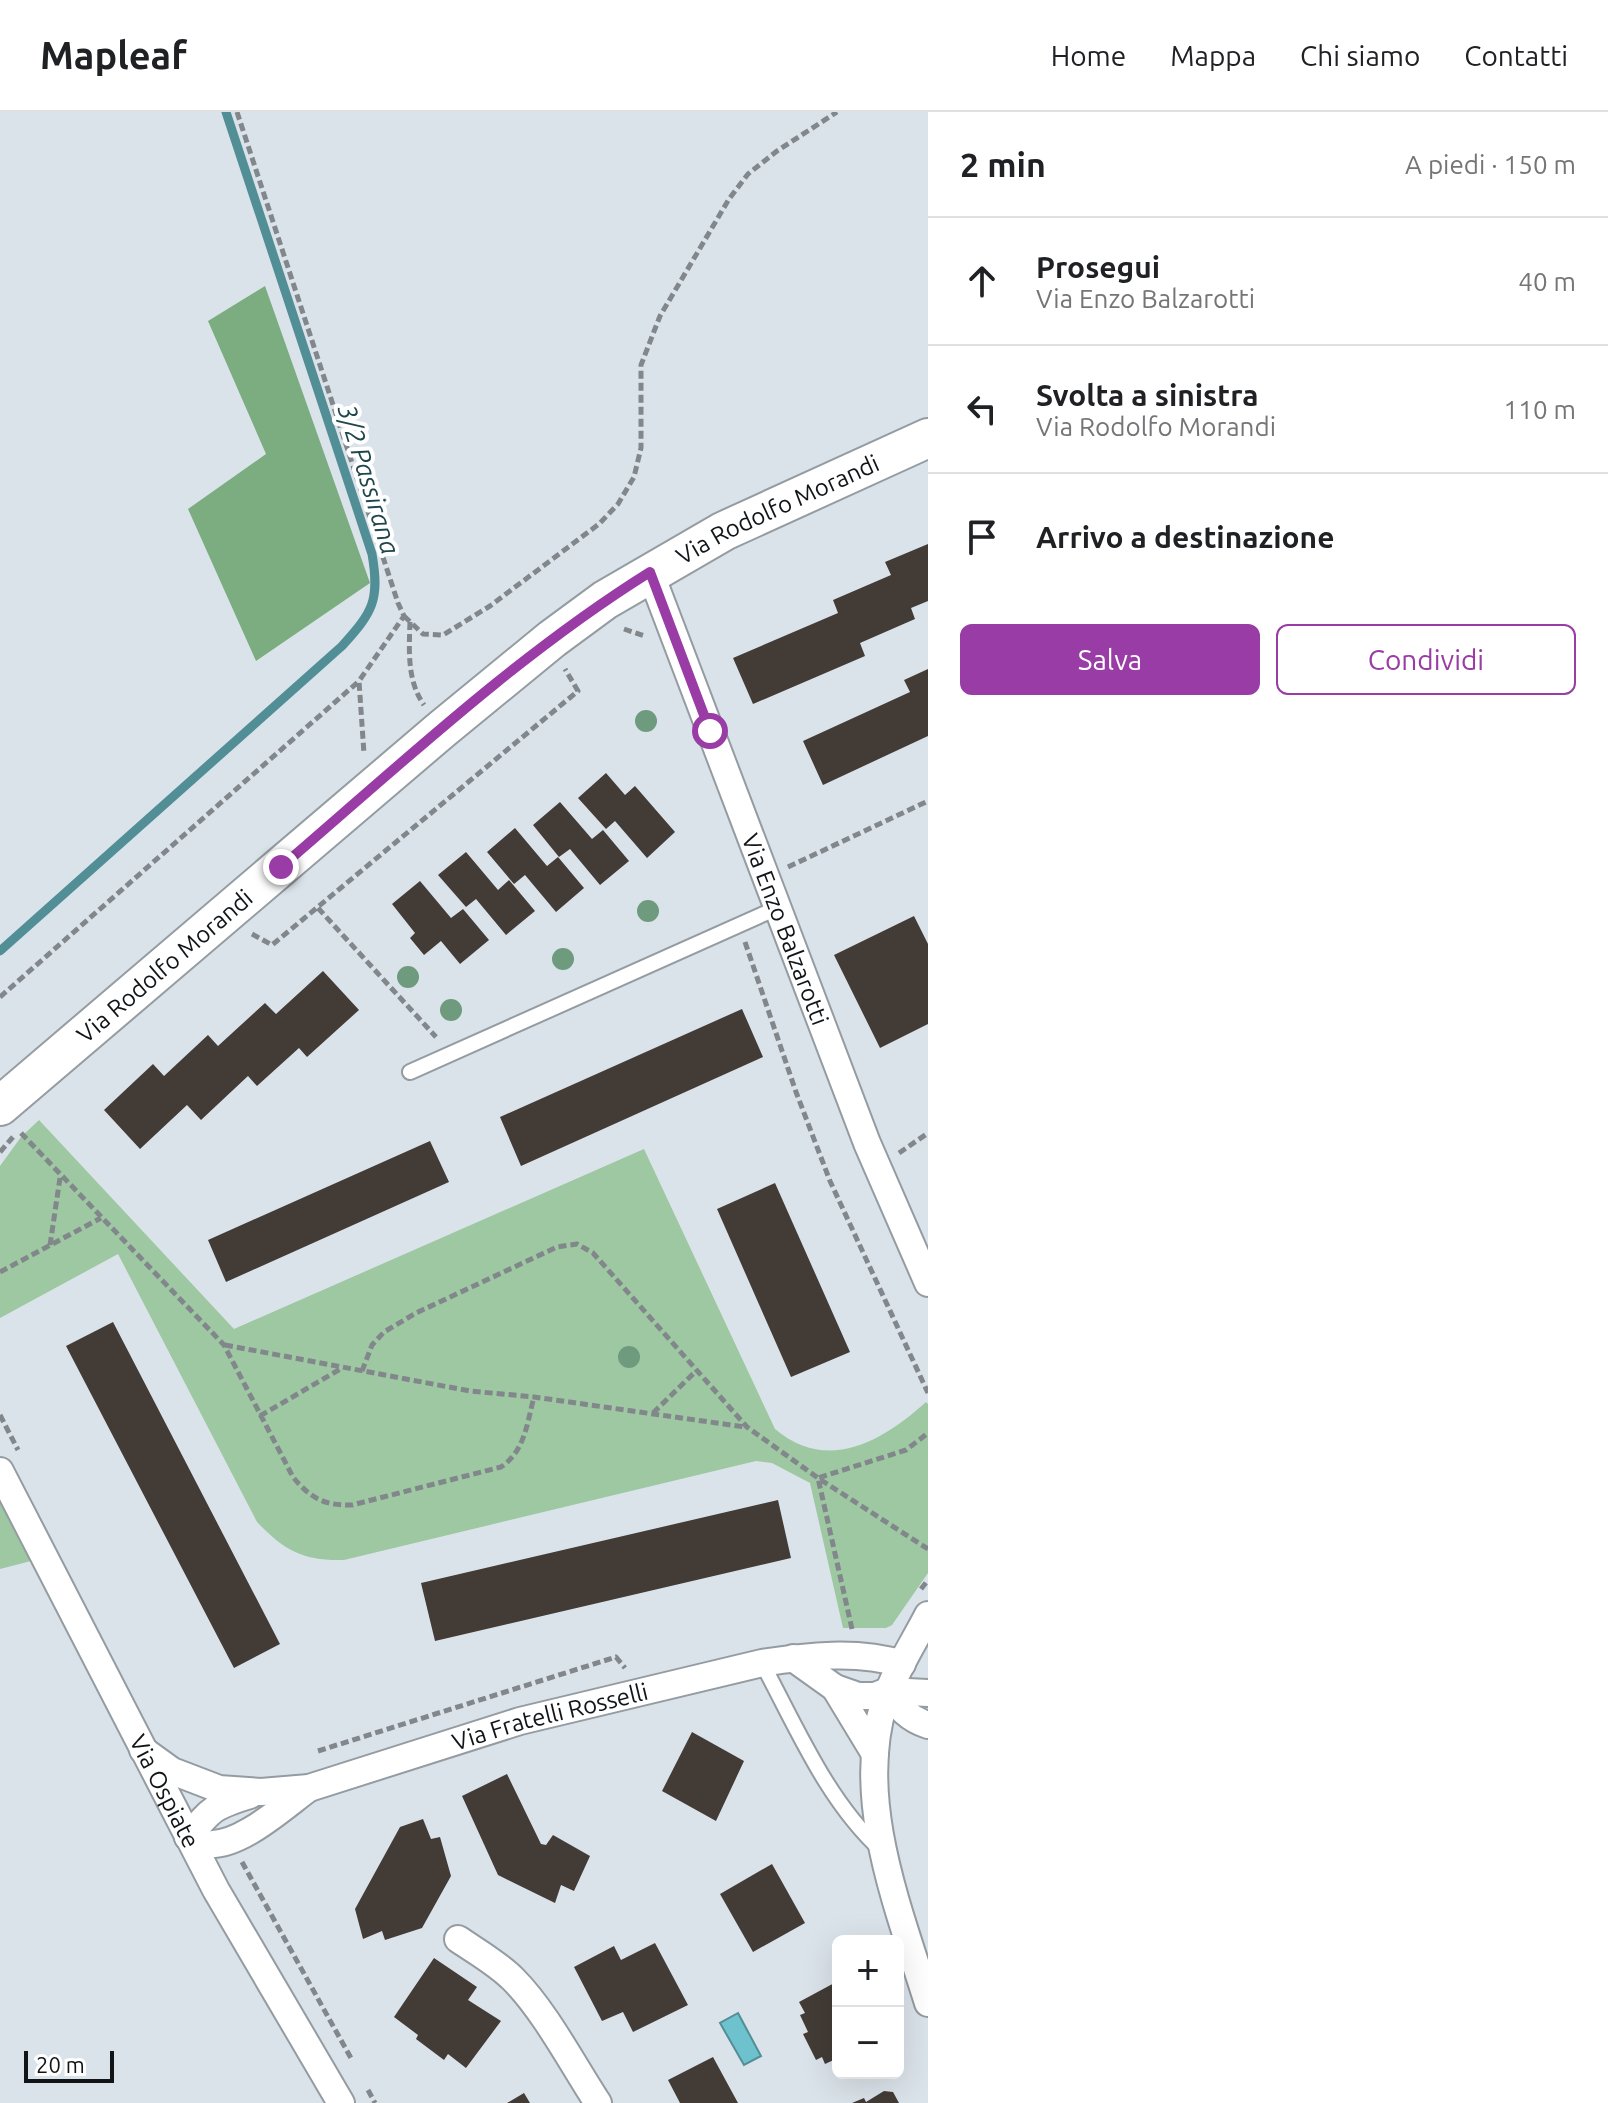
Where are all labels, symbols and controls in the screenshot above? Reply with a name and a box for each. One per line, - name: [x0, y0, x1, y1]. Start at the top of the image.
- text: Mapleaf: [40, 34, 187, 76]
- text: Home: [1051, 40, 1126, 71]
- text: Mappa: [1170, 40, 1256, 71]
- text: Chi siamo: [1300, 40, 1420, 71]
- text: Contatti: [1464, 40, 1568, 71]
- text: 2 min: [960, 145, 1046, 183]
- text: A piedi · 150 m: [1405, 150, 1576, 179]
- text: Prosegui: [1036, 250, 1160, 284]
- icon: ahead: [960, 259, 1004, 303]
- text: 40 m: [1518, 267, 1576, 296]
- text: Via Enzo Balzarotti: [1036, 284, 1255, 313]
- text: Svolta a sinistra: [1036, 378, 1259, 412]
- icon: left: [960, 387, 1004, 431]
- text: 110 m: [1504, 395, 1576, 424]
- water label: 3/2 Passirana: [332, 400, 406, 558]
- text: Via Rodolfo Morandi: [1036, 412, 1276, 441]
- street label: Via Rodolfo Morandi: [671, 449, 883, 569]
- icon: arrive: [960, 515, 1004, 559]
- text: Arrivo a destinazione: [1036, 520, 1334, 554]
- button: Salva: [960, 624, 1260, 695]
- button: Condividi: [1276, 624, 1576, 695]
- route start: [692, 713, 728, 749]
- street label: Via Enzo Balzarotti: [737, 830, 834, 1028]
- route end: [263, 849, 299, 885]
- street label: Via Rodolfo Morandi: [71, 884, 257, 1048]
- street label: Via Fratelli Rosselli: [449, 1677, 650, 1755]
- street label: Via Ospiate: [125, 1730, 205, 1852]
- map controls: [832, 1935, 904, 2079]
- button: +: [832, 1935, 904, 2007]
- button: −: [832, 2007, 904, 2079]
- scale bar: [24, 2047, 114, 2083]
- text: 20 m: [36, 2052, 85, 2077]

